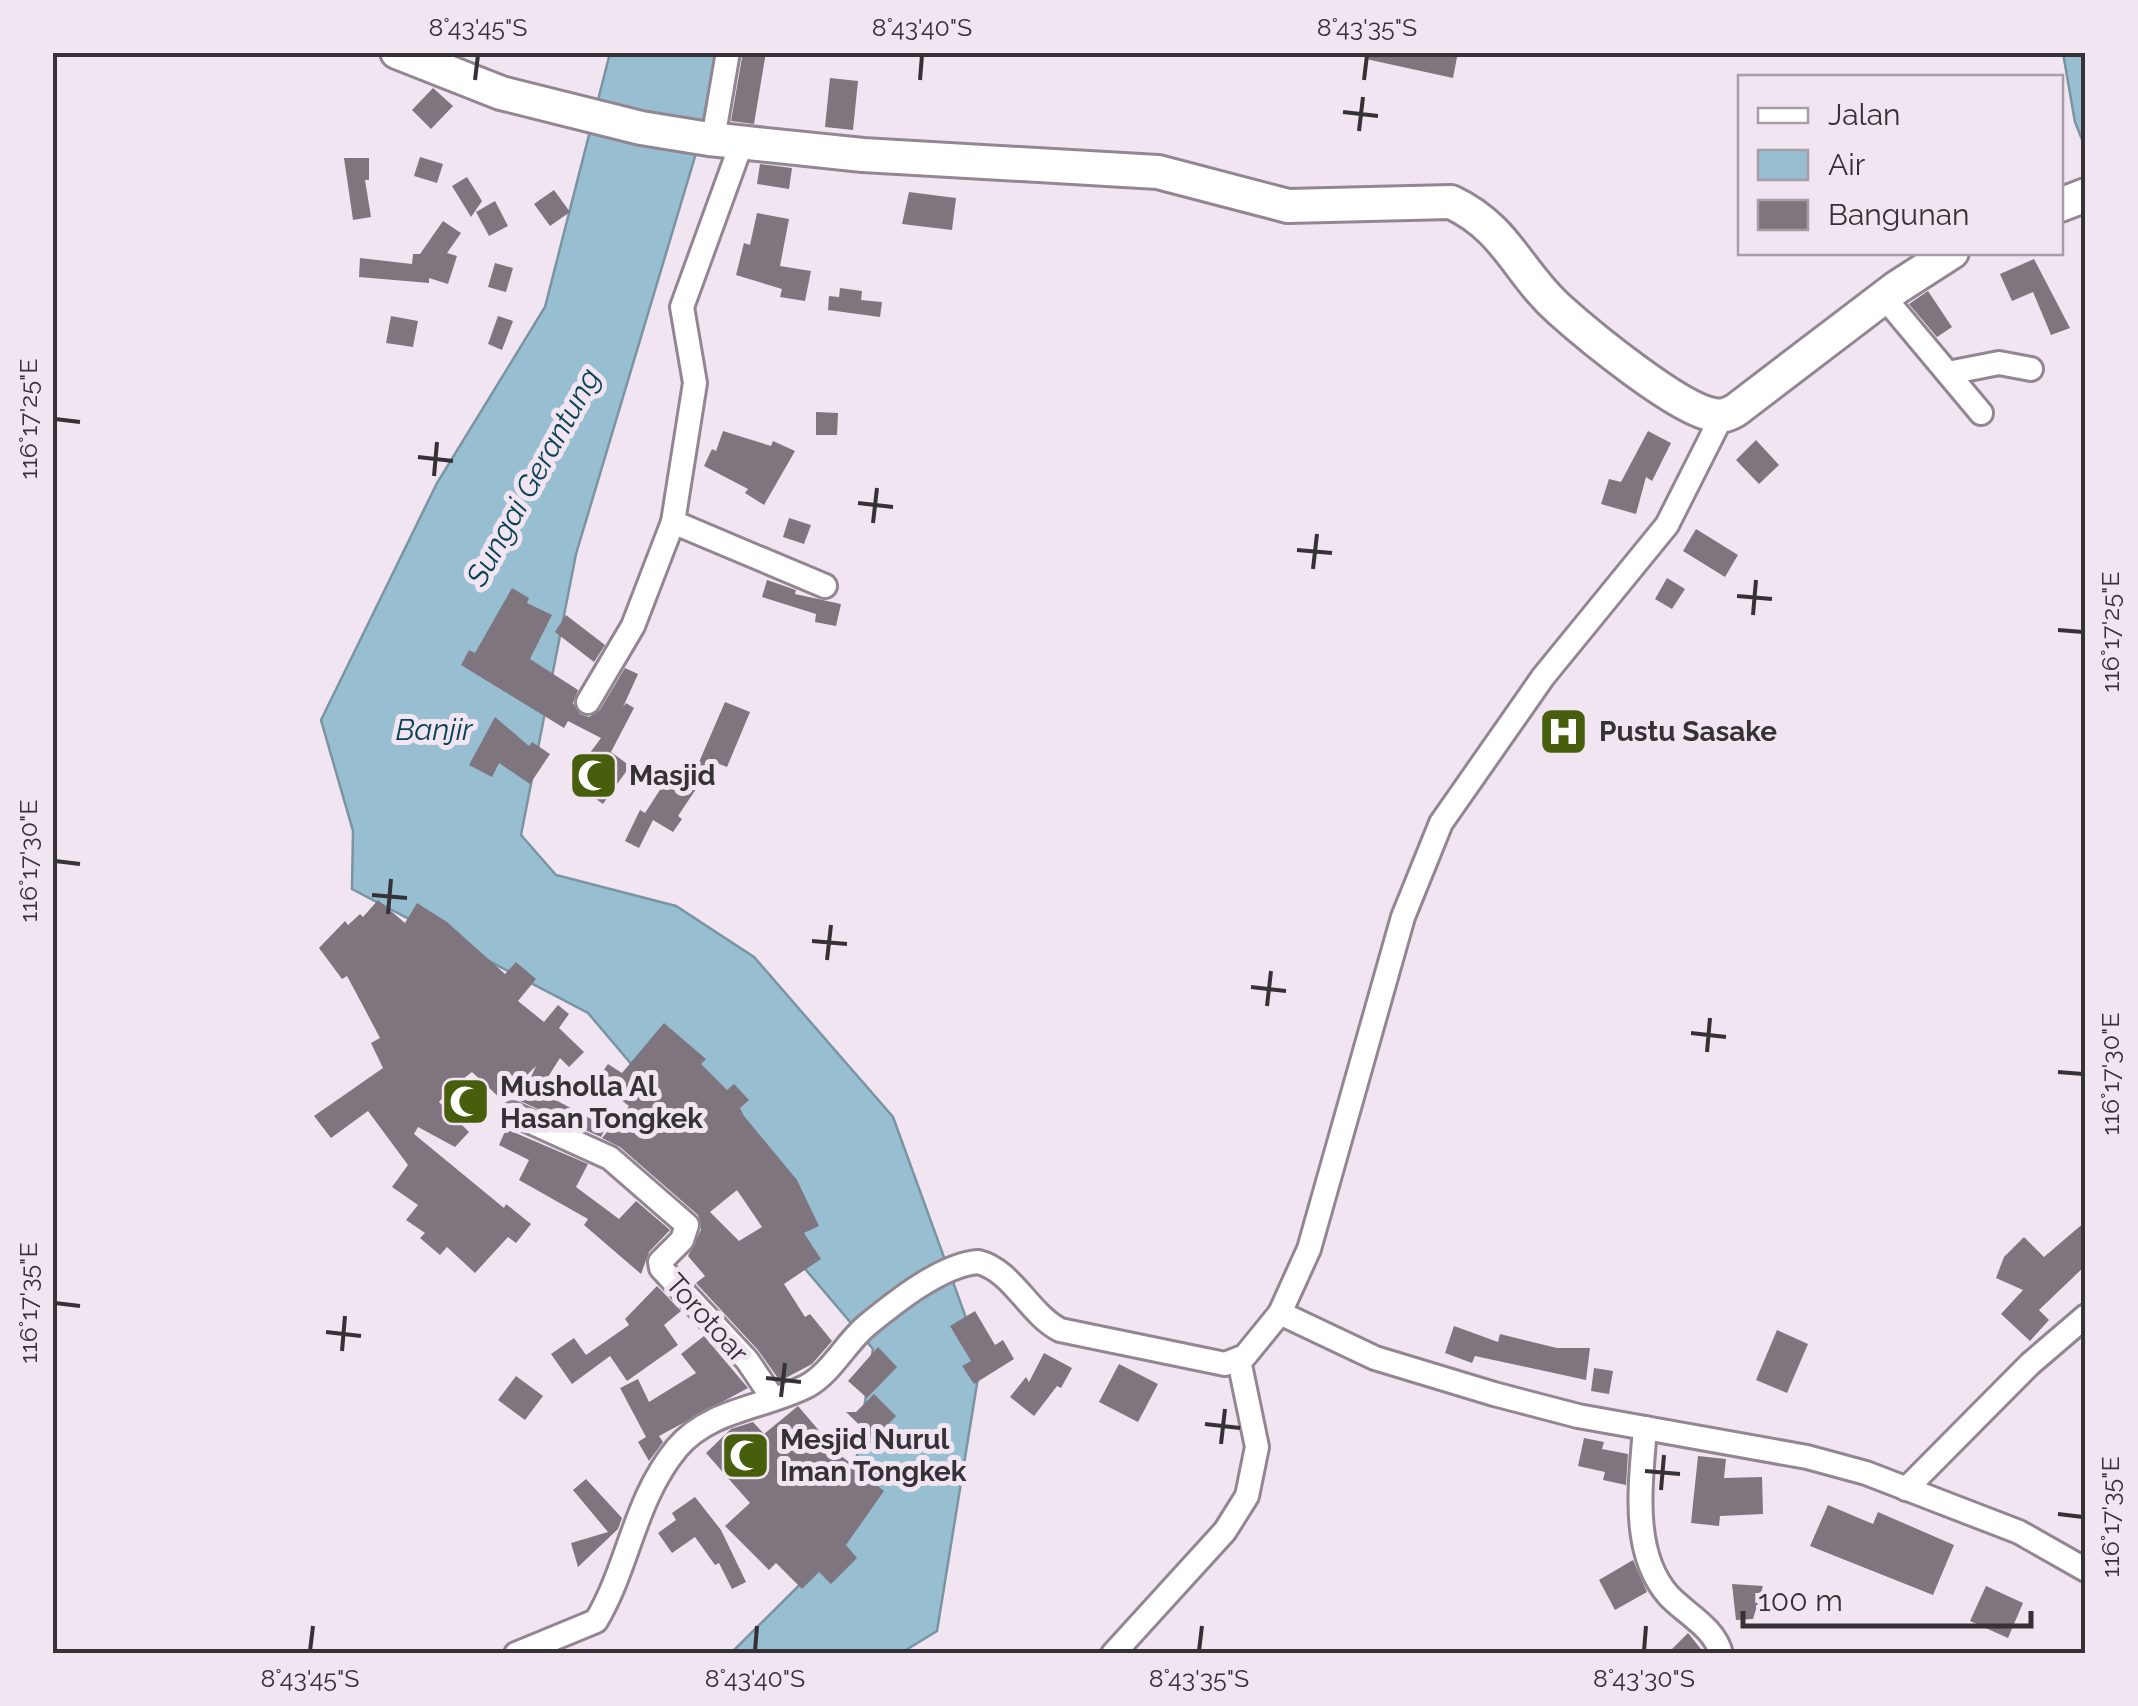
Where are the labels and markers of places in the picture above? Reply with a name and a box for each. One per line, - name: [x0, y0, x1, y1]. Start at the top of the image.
- hospital icon: Pustu Sasake: [1538, 705, 1590, 757]
- place label: Pustu Sasake: [1599, 715, 1777, 748]
- mosque icon: Masjid: [568, 749, 620, 801]
- place label: Masjid: [629, 759, 715, 792]
- place label: Musholla Al Hasan Tongkek: [500, 1070, 703, 1135]
- mosque icon: Musholla Al Hasan Tongkek: [439, 1076, 491, 1128]
- place label: Mesjid Nurul Iman Tongkek: [780, 1423, 967, 1488]
- mosque icon: Mesjid Nurul Iman Tongkek: [719, 1429, 771, 1481]

